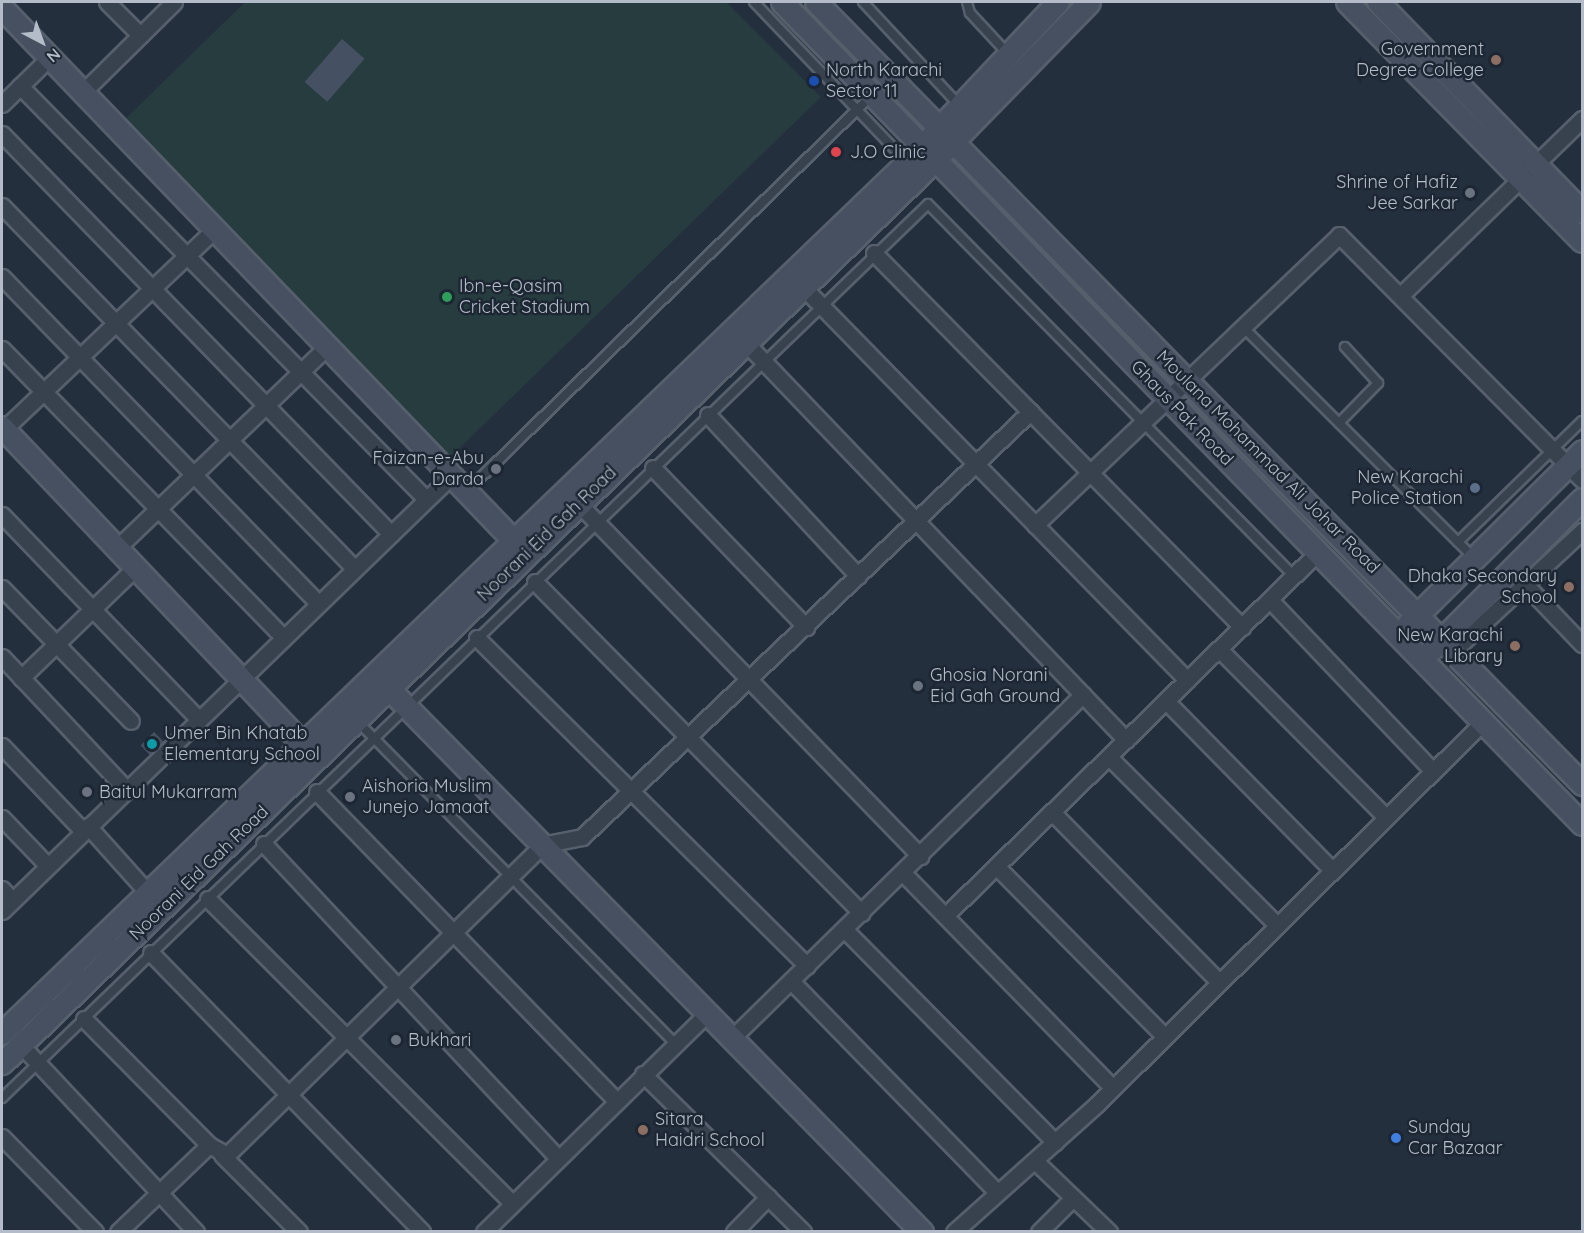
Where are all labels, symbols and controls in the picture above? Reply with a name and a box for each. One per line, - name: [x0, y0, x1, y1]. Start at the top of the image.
- north arrow: [12, 12, 72, 72]
- place label: Government Degree College: [1356, 39, 1484, 82]
- text: N: [43, 44, 65, 67]
- marker: Government Degree College: [1489, 53, 1503, 67]
- place label: North Karachi Sector 11: [826, 60, 942, 103]
- marker: North Karachi Sector 11: [807, 74, 821, 88]
- place label: J.O Clinic: [850, 141, 926, 163]
- marker: J.O Clinic: [827, 143, 845, 161]
- place label: Shrine of Hafiz Jee Sarkar: [1336, 172, 1458, 214]
- marker: Shrine of Hafiz Jee Sarkar: [1463, 186, 1477, 200]
- place label: Ibn-e-Qasim Cricket Stadium: [459, 276, 590, 318]
- marker: Ibn-e-Qasim Cricket Stadium: [440, 290, 454, 304]
- street label: Moulana Mohammad Ali Johar Road: [1152, 346, 1384, 578]
- street label: Ghaus Pak Road: [1126, 356, 1238, 470]
- place label: Faizan-e-Abu Darda: [372, 448, 484, 490]
- street label: Noorani Eid Gah Road: [473, 462, 621, 606]
- marker: Faizan-e-Abu Darda: [489, 462, 503, 476]
- place label: New Karachi Police Station: [1351, 467, 1463, 510]
- marker: New Karachi Police Station: [1468, 481, 1482, 495]
- place label: Dhaka Secondary School: [1408, 566, 1557, 608]
- marker: Dhaka Secondary School: [1562, 580, 1576, 594]
- place label: New Karachi Library: [1397, 625, 1503, 668]
- marker: New Karachi Library: [1508, 639, 1522, 653]
- place label: Ghosia Norani Eid Gah Ground: [930, 665, 1060, 708]
- marker: Ghosia Norani Eid Gah Ground: [911, 679, 925, 693]
- place label: Umer Bin Khatab Elementary School: [164, 723, 320, 766]
- marker: Umer Bin Khatab Elementary School: [145, 737, 159, 751]
- place label: Aishoria Muslim Junejo Jamaat: [362, 776, 492, 818]
- place label: Baitul Mukarram: [99, 781, 237, 803]
- marker: Baitul Mukarram: [80, 785, 94, 799]
- marker: Aishoria Muslim Junejo Jamaat: [343, 790, 357, 804]
- street label: Noorani Eid Gah Road: [125, 801, 273, 945]
- place label: Bukhari: [408, 1029, 471, 1051]
- marker: Bukhari: [389, 1033, 403, 1047]
- place label: Sitara Haidri School: [655, 1109, 765, 1152]
- place label: Sunday Car Bazaar: [1408, 1117, 1503, 1160]
- marker: Sitara Haidri School: [636, 1123, 650, 1137]
- marker: Sunday Car Bazaar: [1389, 1131, 1403, 1145]

